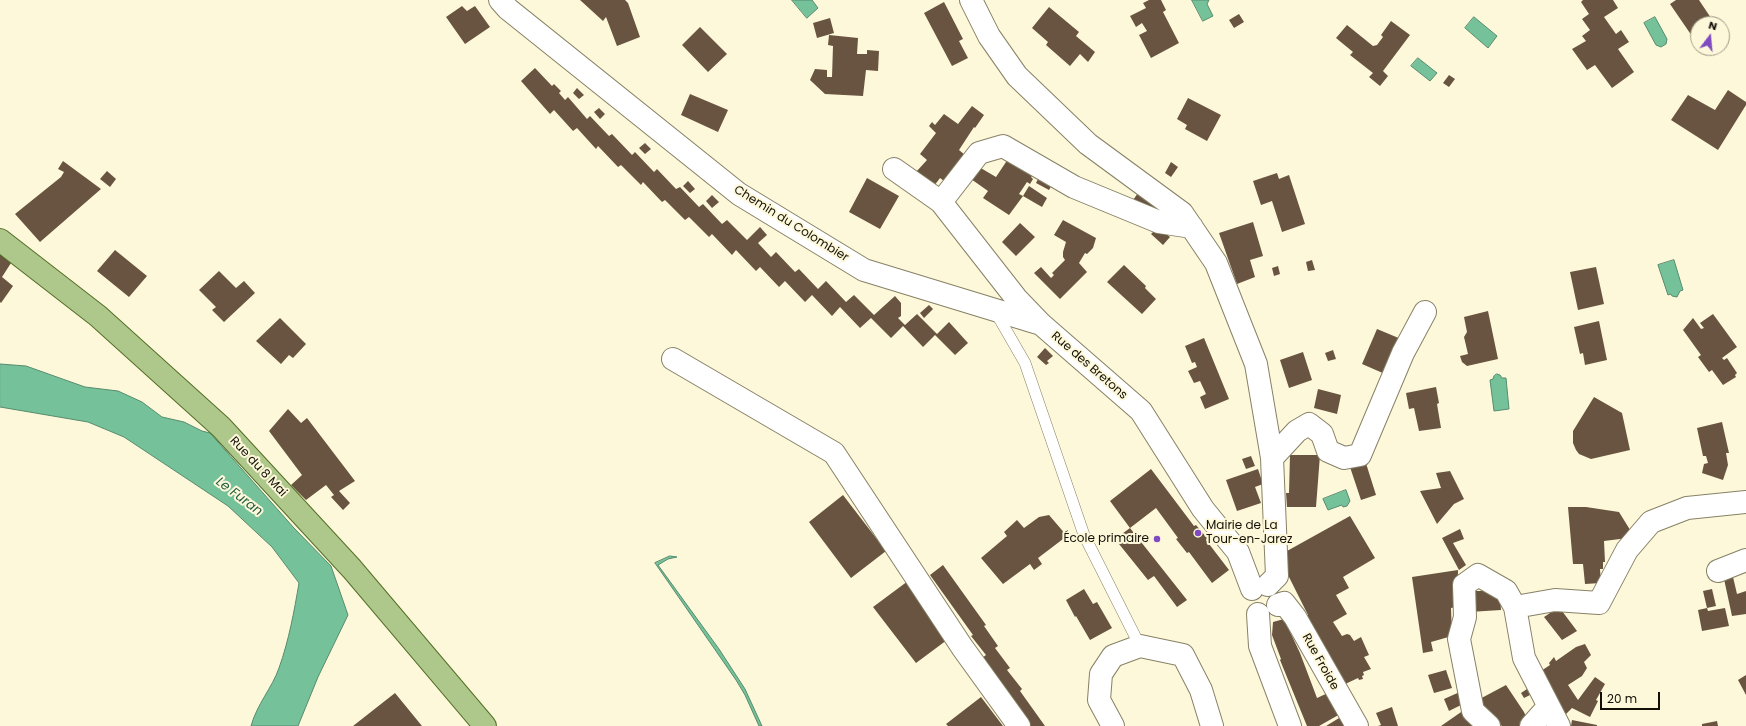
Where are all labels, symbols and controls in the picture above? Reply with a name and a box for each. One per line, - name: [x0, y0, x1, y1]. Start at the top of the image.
- north arrow: [1690, 16, 1730, 56]
- text: N: [1707, 17, 1719, 34]
- street label: Chemin du Colombier: [731, 183, 851, 265]
- street label: Rue des Bretons: [1048, 329, 1130, 403]
- street label: Rue du 8 Mai: [227, 434, 289, 500]
- water label: Le Furan: [213, 474, 265, 520]
- place label: Mairie de La Tour-en-Jarez: [1206, 519, 1293, 547]
- marker: Mairie de La Tour-en-Jarez: [1193, 528, 1203, 538]
- place label: École primaire: [1063, 532, 1149, 546]
- marker: École primaire: [1152, 534, 1162, 544]
- street label: Rue Froide: [1299, 631, 1341, 693]
- scale bar: [1602, 684, 1662, 710]
- text: 20 m: [1607, 690, 1637, 707]

